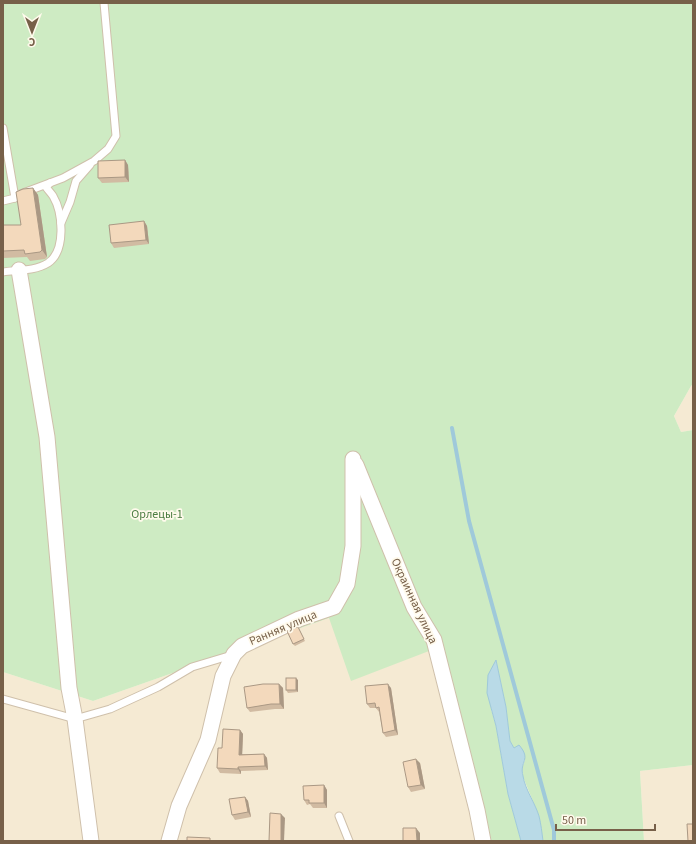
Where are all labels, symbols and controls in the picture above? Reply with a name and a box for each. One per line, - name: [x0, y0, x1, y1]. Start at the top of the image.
- north arrow: [12, 12, 52, 52]
- text: С: [28, 34, 35, 49]
- park label: Орлецы-1: [131, 506, 183, 523]
- street label: Окраинная улица: [387, 555, 441, 647]
- street label: Ранняя улица: [247, 606, 319, 650]
- scale bar: [556, 806, 655, 832]
- text: 50 m: [562, 812, 586, 829]

